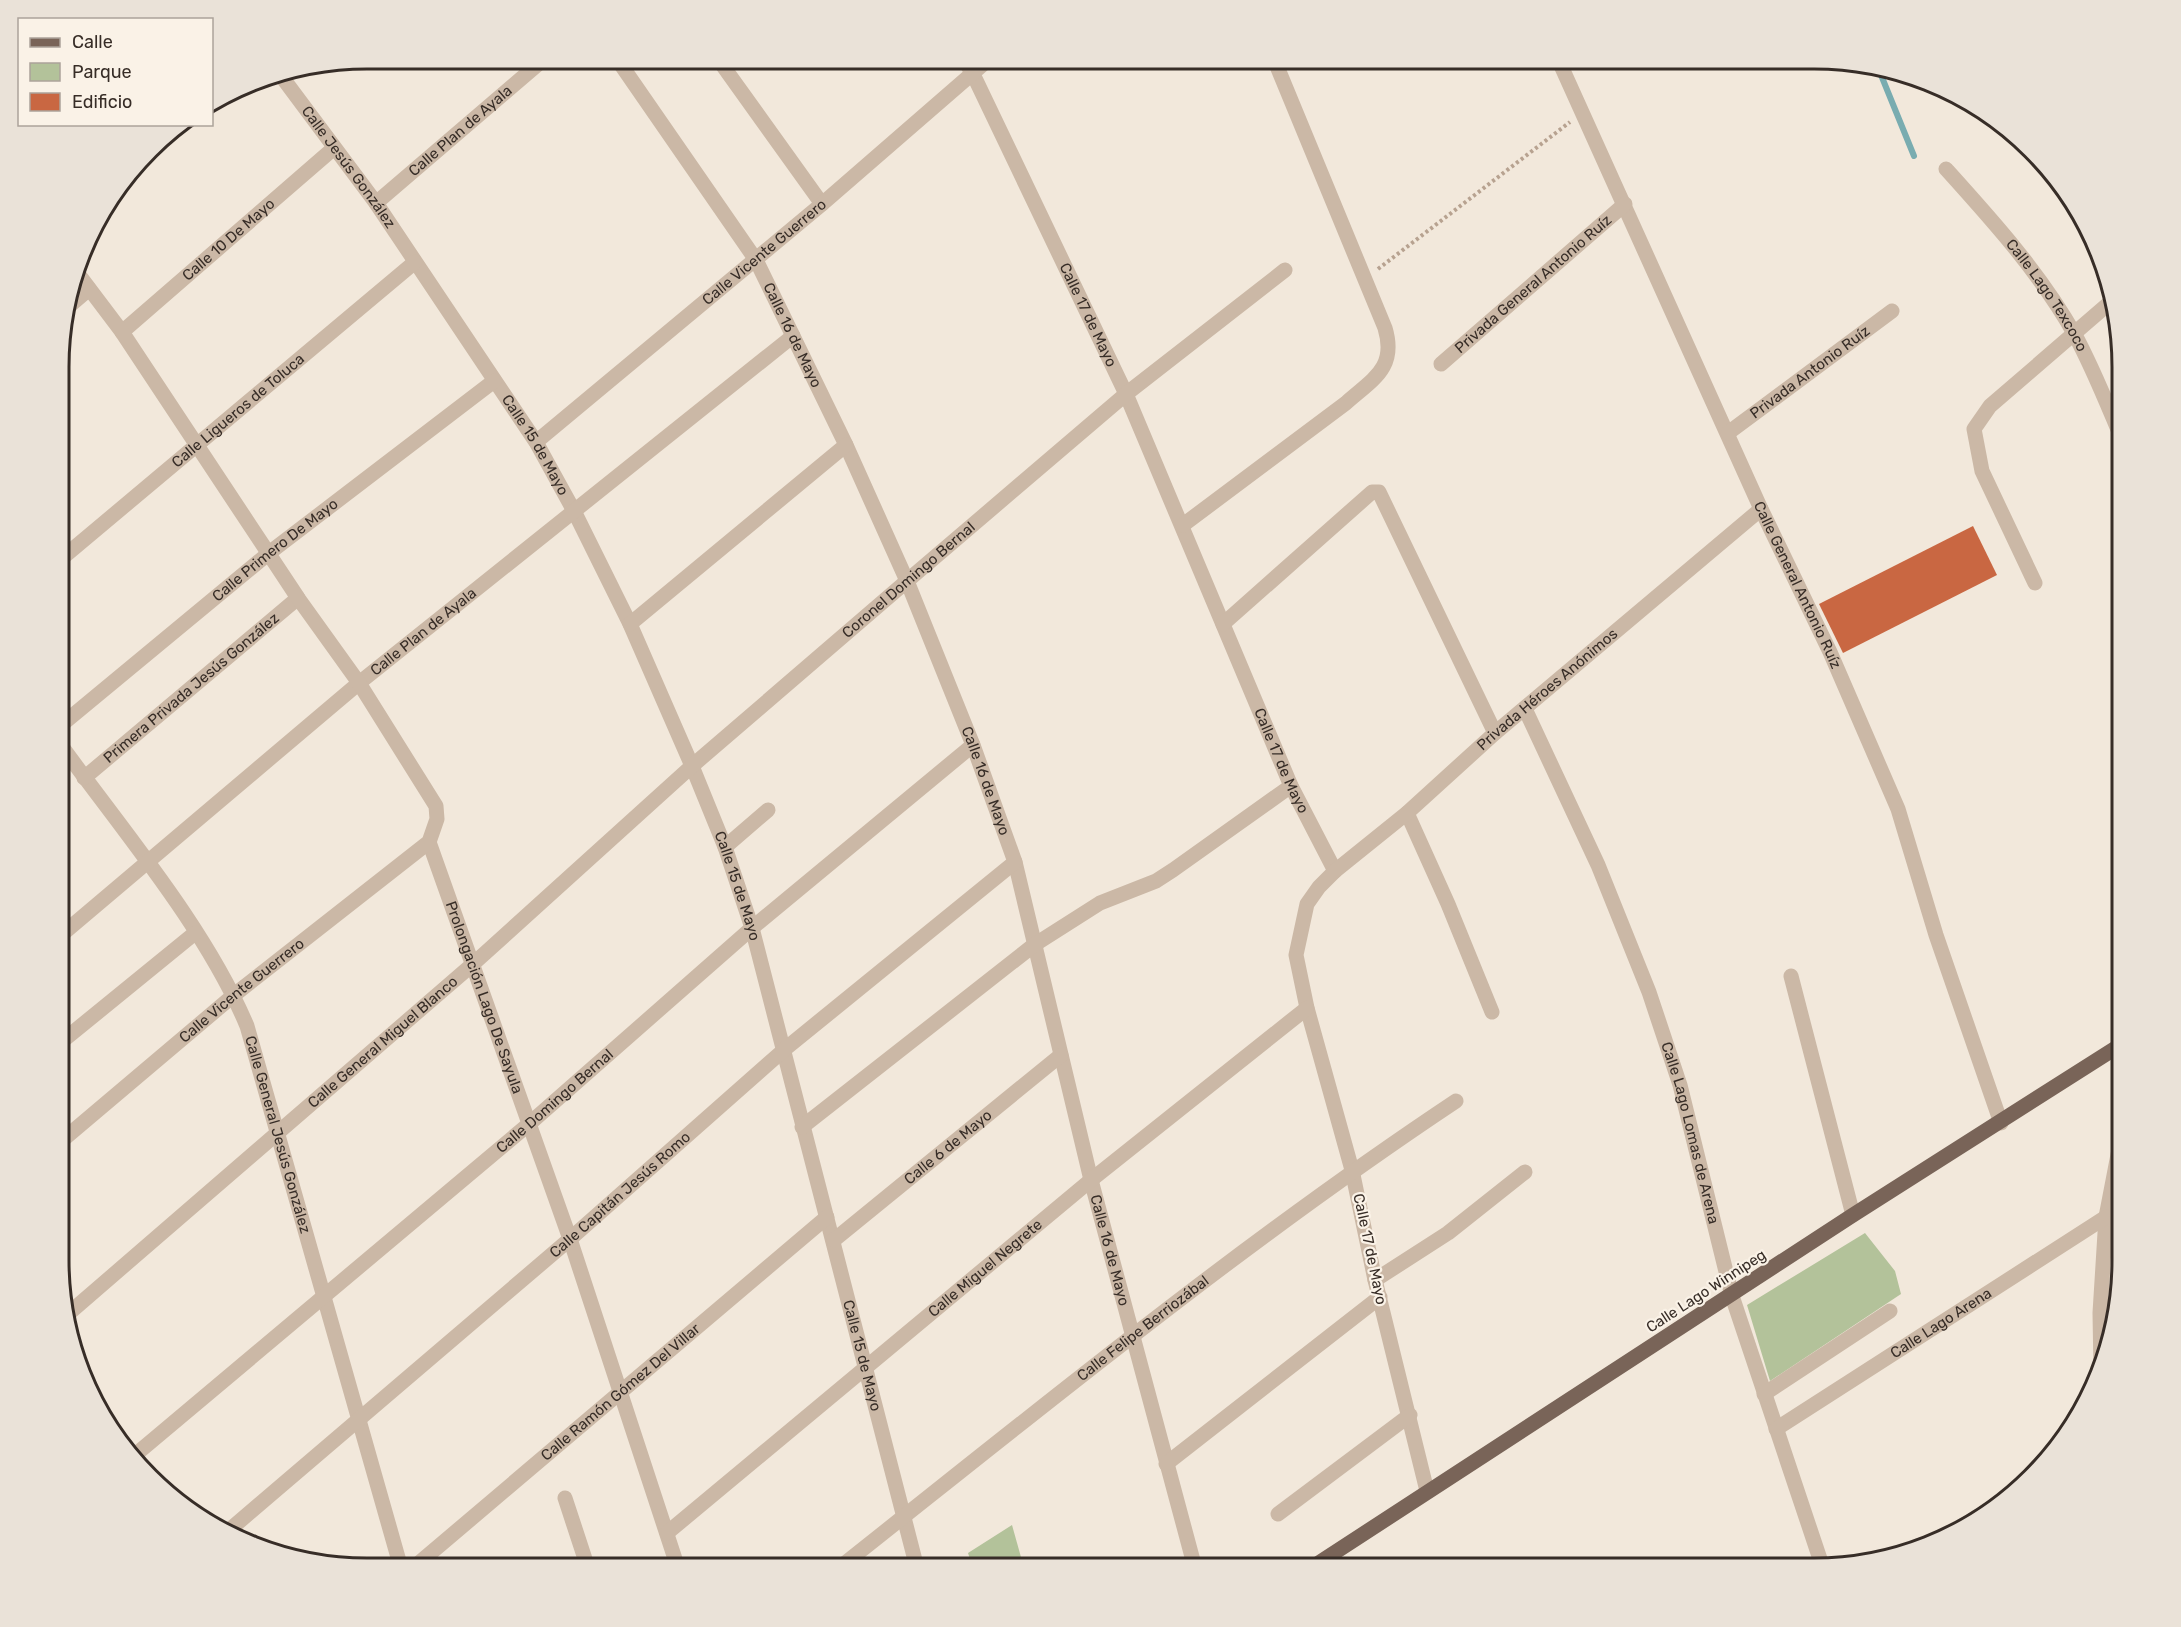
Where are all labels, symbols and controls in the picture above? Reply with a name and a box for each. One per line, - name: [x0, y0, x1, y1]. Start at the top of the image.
- legend: [18, 18, 213, 126]
- text: Calle: [72, 31, 113, 53]
- text: Parque: [72, 61, 132, 83]
- street label: Calle Plan de Ayala: [405, 81, 516, 180]
- text: Edificio: [72, 91, 132, 113]
- street label: Calle Jesús González: [298, 102, 399, 232]
- street label: Calle 10 De Mayo: [179, 195, 278, 285]
- street label: Calle Vicente Guerrero: [699, 195, 830, 309]
- street label: Privada General Antonio Ruíz: [1451, 211, 1615, 357]
- street label: Calle Lago Texcoco: [2002, 235, 2091, 355]
- street label: Calle 17 de Mayo: [1056, 260, 1121, 370]
- street label: Calle 16 de Mayo: [759, 280, 826, 391]
- street label: Privada Antonio Ruíz: [1746, 322, 1873, 422]
- street label: Calle Ligueros de Toluca: [168, 350, 308, 471]
- street label: Calle 15 de Mayo: [498, 391, 573, 498]
- street label: Calle Primero De Mayo: [209, 495, 342, 605]
- street label: Calle General Antonio Ruíz: [1750, 499, 1845, 672]
- street label: Coronel Domingo Bernal: [838, 518, 979, 642]
- street label: Calle Plan de Ayala: [367, 584, 480, 679]
- street label: Primera Privada Jesús González: [100, 609, 283, 767]
- street label: Privada Héroes Anónimos: [1473, 624, 1622, 754]
- street label: Calle 17 de Mayo: [1250, 705, 1313, 816]
- street label: Calle 16 de Mayo: [957, 724, 1014, 838]
- street label: Calle 15 de Mayo: [711, 828, 764, 943]
- street label: Prolongación Lago De Sayula: [442, 899, 527, 1096]
- street label: Calle Vicente Guerrero: [175, 934, 308, 1047]
- street label: Calle General Miguel Blanco: [304, 972, 461, 1112]
- street label: Calle General Jesús González: [241, 1034, 315, 1236]
- street label: Calle Lago Lomas de Arena: [1657, 1040, 1723, 1226]
- street label: Calle Domingo Bernal: [492, 1045, 617, 1157]
- street label: Calle 6 de Mayo: [900, 1106, 996, 1188]
- street label: Calle Capitán Jesús Romo: [546, 1128, 694, 1261]
- street label: Calle 17 de Mayo: [1349, 1192, 1391, 1306]
- street label: Calle 16 de Mayo: [1086, 1193, 1133, 1308]
- street label: Calle Miguel Negrete: [924, 1215, 1046, 1321]
- street label: Calle Lago Winnipeg: [1643, 1246, 1769, 1336]
- street label: Calle Felipe Berriozábal: [1073, 1272, 1212, 1385]
- street label: Calle Lago Arena: [1887, 1284, 1995, 1362]
- street label: Calle 15 de Mayo: [839, 1298, 885, 1413]
- street label: Calle Ramón Gómez Del Villar: [537, 1319, 704, 1465]

